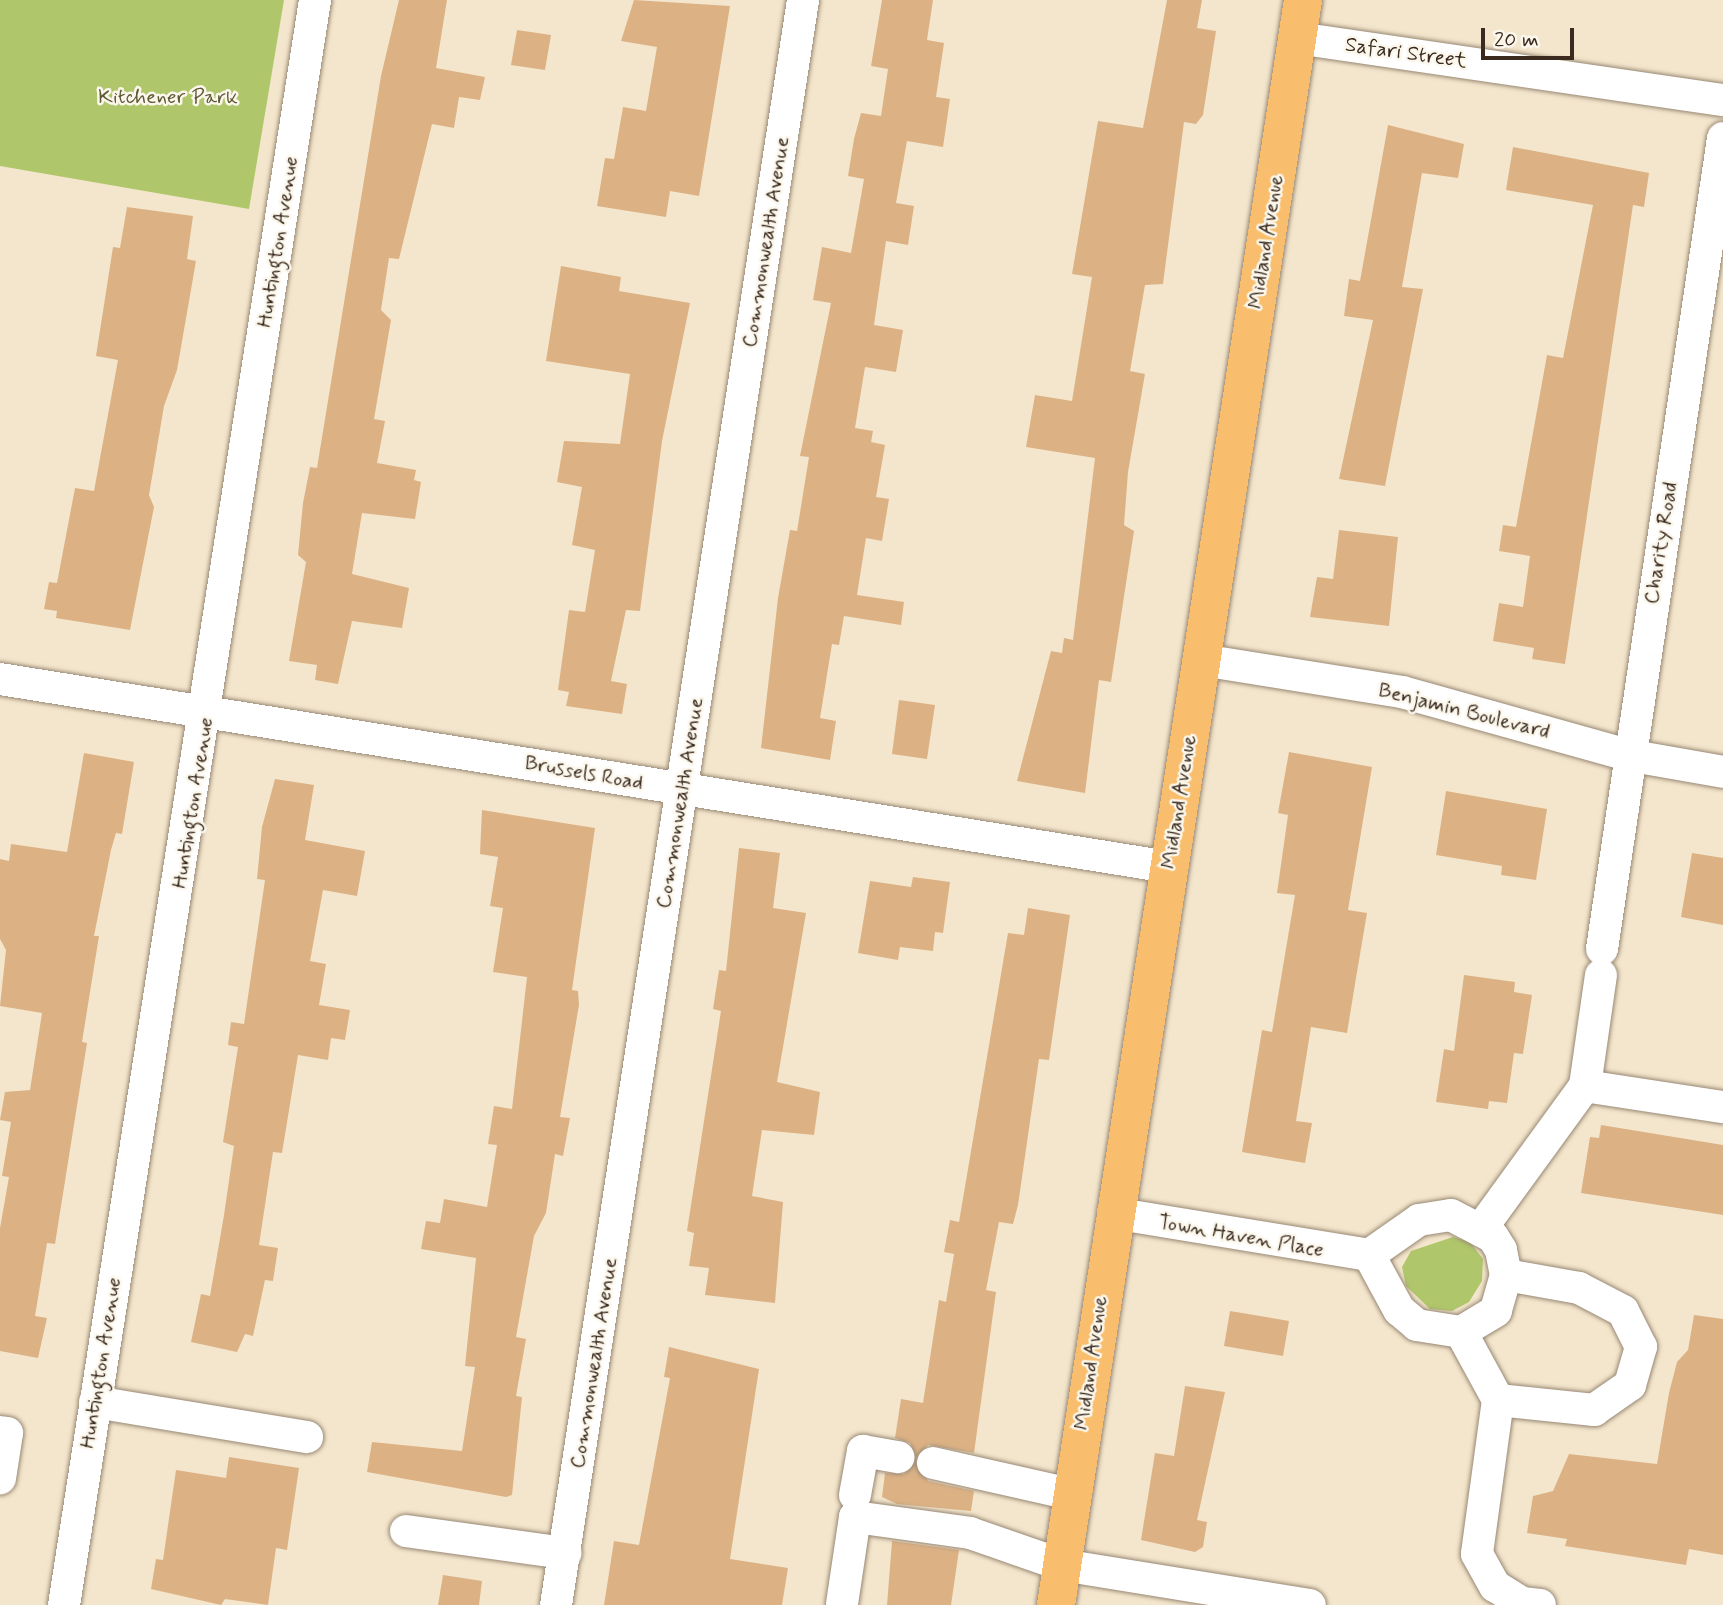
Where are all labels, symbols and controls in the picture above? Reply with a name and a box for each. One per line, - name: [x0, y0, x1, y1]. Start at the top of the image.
- scale bar: [1485, 14, 1578, 58]
- text: 20 m: [1494, 26, 1539, 54]
- street label: Safari Street: [1344, 32, 1468, 74]
- park label: Kitchener Park: [101, 84, 235, 110]
- street label: Commonwealth Avenue: [737, 135, 795, 349]
- street label: Huntington Avenue: [252, 156, 304, 328]
- street label: Midland Avenue: [1243, 171, 1289, 313]
- street label: Charity Road: [1639, 481, 1683, 605]
- street label: Benjamin Boulevard: [1377, 678, 1551, 744]
- street label: Commonwealth Avenue: [651, 696, 709, 910]
- street label: Huntington Avenue: [167, 717, 219, 889]
- street label: Midland Avenue: [1156, 731, 1202, 873]
- street label: Brussels Road: [523, 750, 645, 796]
- street label: Town Haven Place: [1156, 1209, 1326, 1263]
- street label: Commonwealth Avenue: [565, 1256, 623, 1470]
- street label: Huntington Avenue: [75, 1277, 127, 1449]
- street label: Midland Avenue: [1069, 1292, 1113, 1434]

